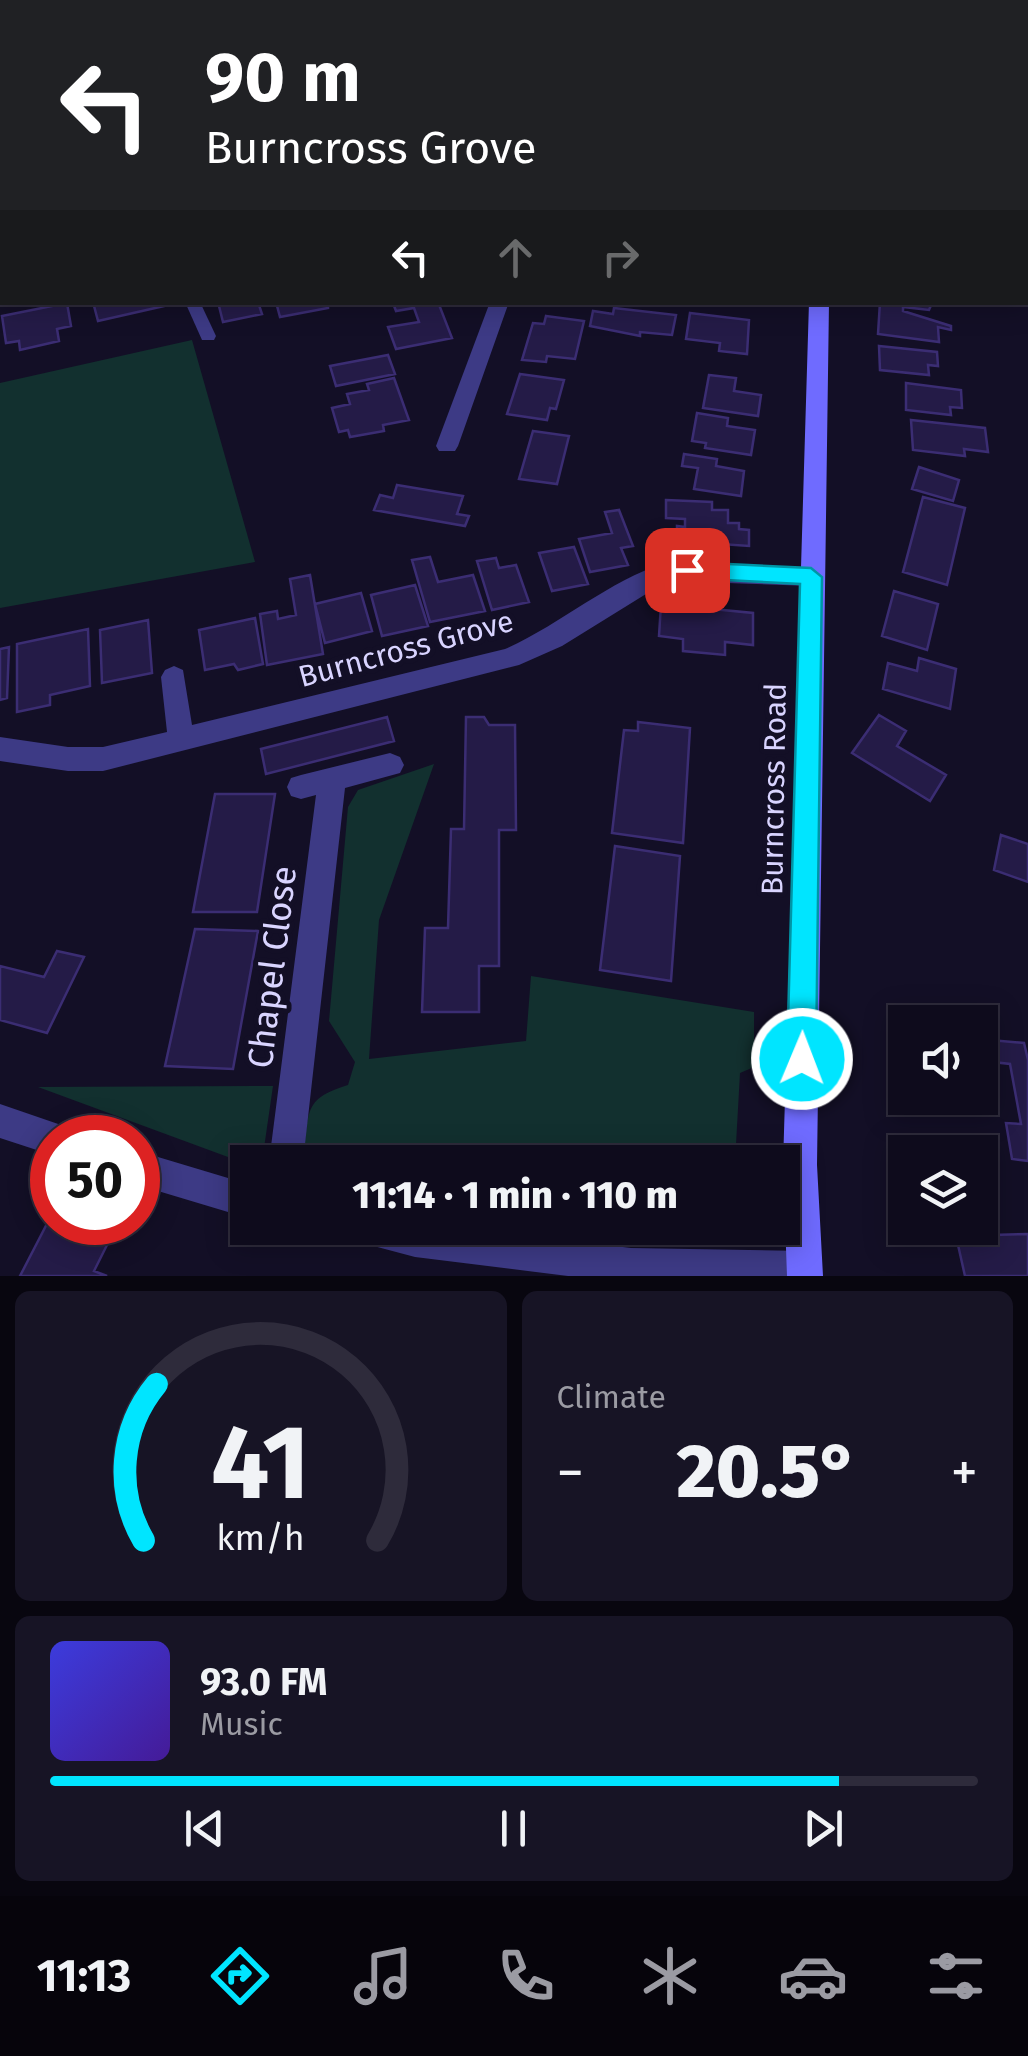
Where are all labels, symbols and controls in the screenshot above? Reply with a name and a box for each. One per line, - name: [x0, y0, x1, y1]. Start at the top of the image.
- text: 90 m: [205, 36, 361, 120]
- icon: left: [40, 40, 170, 170]
- text: Burncross Grove: [205, 121, 537, 175]
- icon: left: [383, 230, 438, 285]
- icon: ahead: [488, 230, 543, 285]
- icon: right: [593, 230, 648, 285]
- pin: [645, 528, 730, 613]
- icon: arrive: [660, 543, 715, 598]
- street label: Burncross Grove: [295, 603, 517, 695]
- street label: Burncross Road: [754, 683, 794, 895]
- street label: Chapel Close: [239, 864, 305, 1070]
- map controls: [888, 1005, 998, 1245]
- button: sound: [888, 1005, 998, 1115]
- position arrow: [750, 1007, 854, 1111]
- speed limit sign: 50: [30, 1115, 160, 1245]
- button: layers: [888, 1135, 998, 1245]
- text: 11:14 · 1 min · 110 m: [352, 1172, 678, 1218]
- text: Climate: [557, 1378, 666, 1416]
- text: 41: [211, 1401, 311, 1526]
- text: 20.5°: [676, 1427, 858, 1517]
- text: −: [557, 1440, 584, 1506]
- text: +: [951, 1440, 978, 1506]
- text: km/h: [217, 1517, 305, 1559]
- text: 93.0 FM: [200, 1659, 328, 1705]
- text: Music: [200, 1705, 283, 1743]
- icon: previous: [177, 1801, 232, 1856]
- icon: pause: [486, 1801, 541, 1856]
- icon: next: [796, 1801, 851, 1856]
- icon: directions: [205, 1941, 275, 2011]
- icon: music: [348, 1941, 418, 2011]
- icon: phone: [491, 1941, 561, 2011]
- icon: climate: [635, 1941, 705, 2011]
- icon: car: [778, 1941, 848, 2011]
- icon: filters: [921, 1941, 991, 2011]
- text: 11:13: [37, 1949, 131, 2003]

